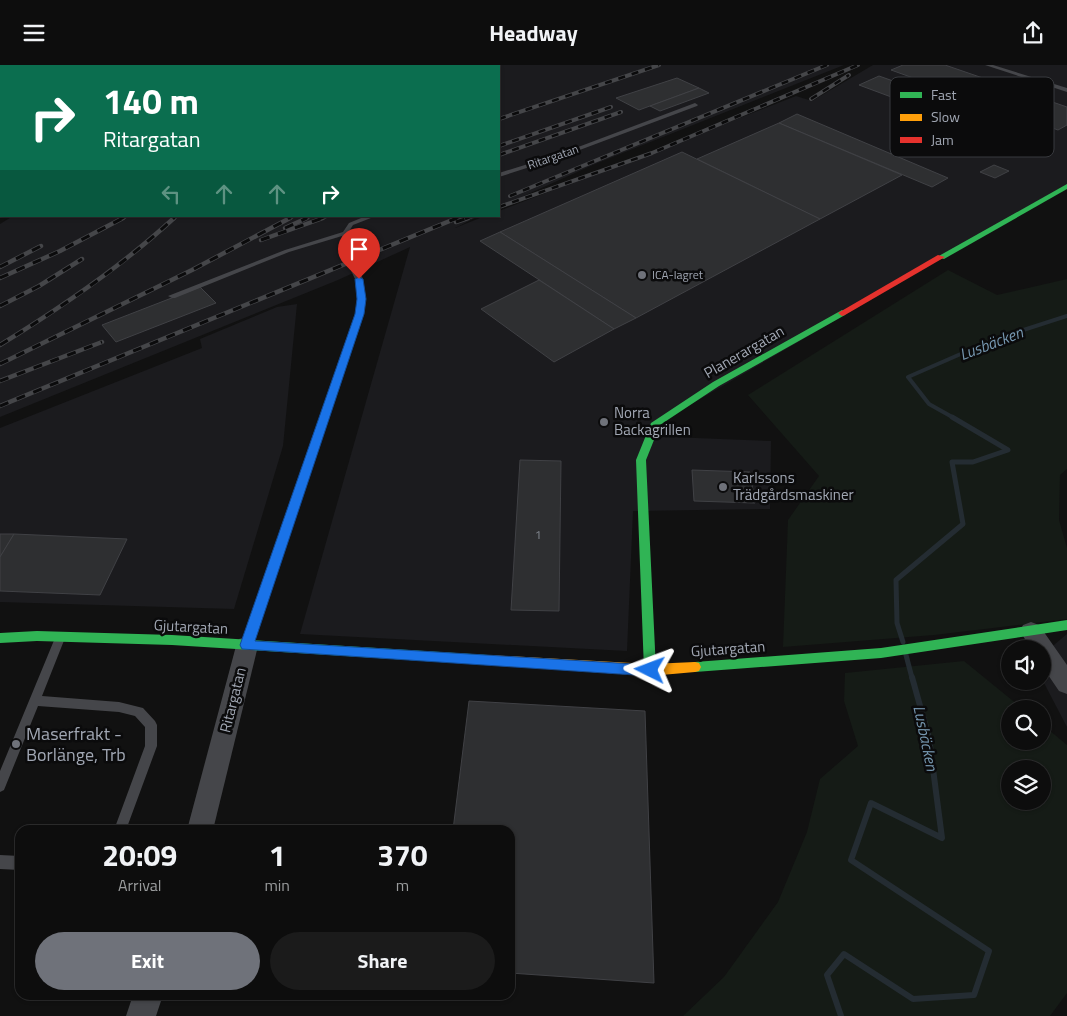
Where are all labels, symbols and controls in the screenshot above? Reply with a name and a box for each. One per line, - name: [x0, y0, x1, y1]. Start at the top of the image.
- text: Headway: [489, 16, 578, 50]
- icon: menu: [20, 19, 48, 47]
- icon: share: [1019, 19, 1047, 47]
- text: 140 m: [103, 74, 199, 128]
- legend: [890, 77, 1054, 157]
- text: Fast: [931, 84, 956, 105]
- icon: right: [20, 85, 85, 150]
- text: Slow: [931, 106, 960, 127]
- text: Ritargatan: [103, 122, 200, 156]
- text: Jam: [931, 129, 954, 150]
- street label: Ritargatan: [525, 139, 581, 174]
- icon: left: [157, 180, 185, 208]
- icon: ahead: [210, 180, 238, 208]
- icon: ahead: [263, 180, 291, 208]
- icon: right: [316, 180, 344, 208]
- pin: [338, 228, 380, 279]
- icon: arrive: [345, 235, 373, 263]
- place label: ICA-lagret: [652, 265, 704, 284]
- marker: ICA-lagret: [636, 269, 648, 281]
- street label: Planerargatan: [699, 319, 788, 384]
- water label: Lusbäcken: [956, 320, 1027, 366]
- place label: Norra Backagrillen: [614, 401, 691, 441]
- marker: Norra Backagrillen: [598, 416, 610, 428]
- place label: Karlssons Trädgårdsmaskiner: [733, 466, 854, 506]
- marker: Karlssons Trädgårdsmaskiner: [717, 481, 729, 493]
- house number: 1: [535, 525, 541, 544]
- street label: Gjutargatan: [153, 613, 229, 640]
- street label: Gjutargatan: [690, 634, 766, 663]
- map controls: [1001, 640, 1051, 810]
- button: sound: [1001, 640, 1051, 690]
- position arrow: [623, 643, 675, 695]
- street label: Ritargatan: [213, 665, 252, 735]
- button: search: [1001, 700, 1051, 750]
- water label: Lusbäcken: [907, 703, 945, 774]
- place label: Maserfrakt - Borlänge, Trb: [26, 720, 126, 768]
- marker: Maserfrakt - Borlänge, Trb: [10, 738, 22, 750]
- button: layers: [1001, 760, 1051, 810]
- text: 20:09: [102, 832, 177, 878]
- text: 1: [269, 832, 286, 878]
- text: 370: [377, 832, 428, 878]
- text: Arrival: [118, 873, 161, 897]
- text: min: [264, 873, 290, 897]
- text: m: [396, 873, 409, 897]
- button: Exit: [35, 932, 260, 990]
- button: Share: [270, 932, 495, 990]

